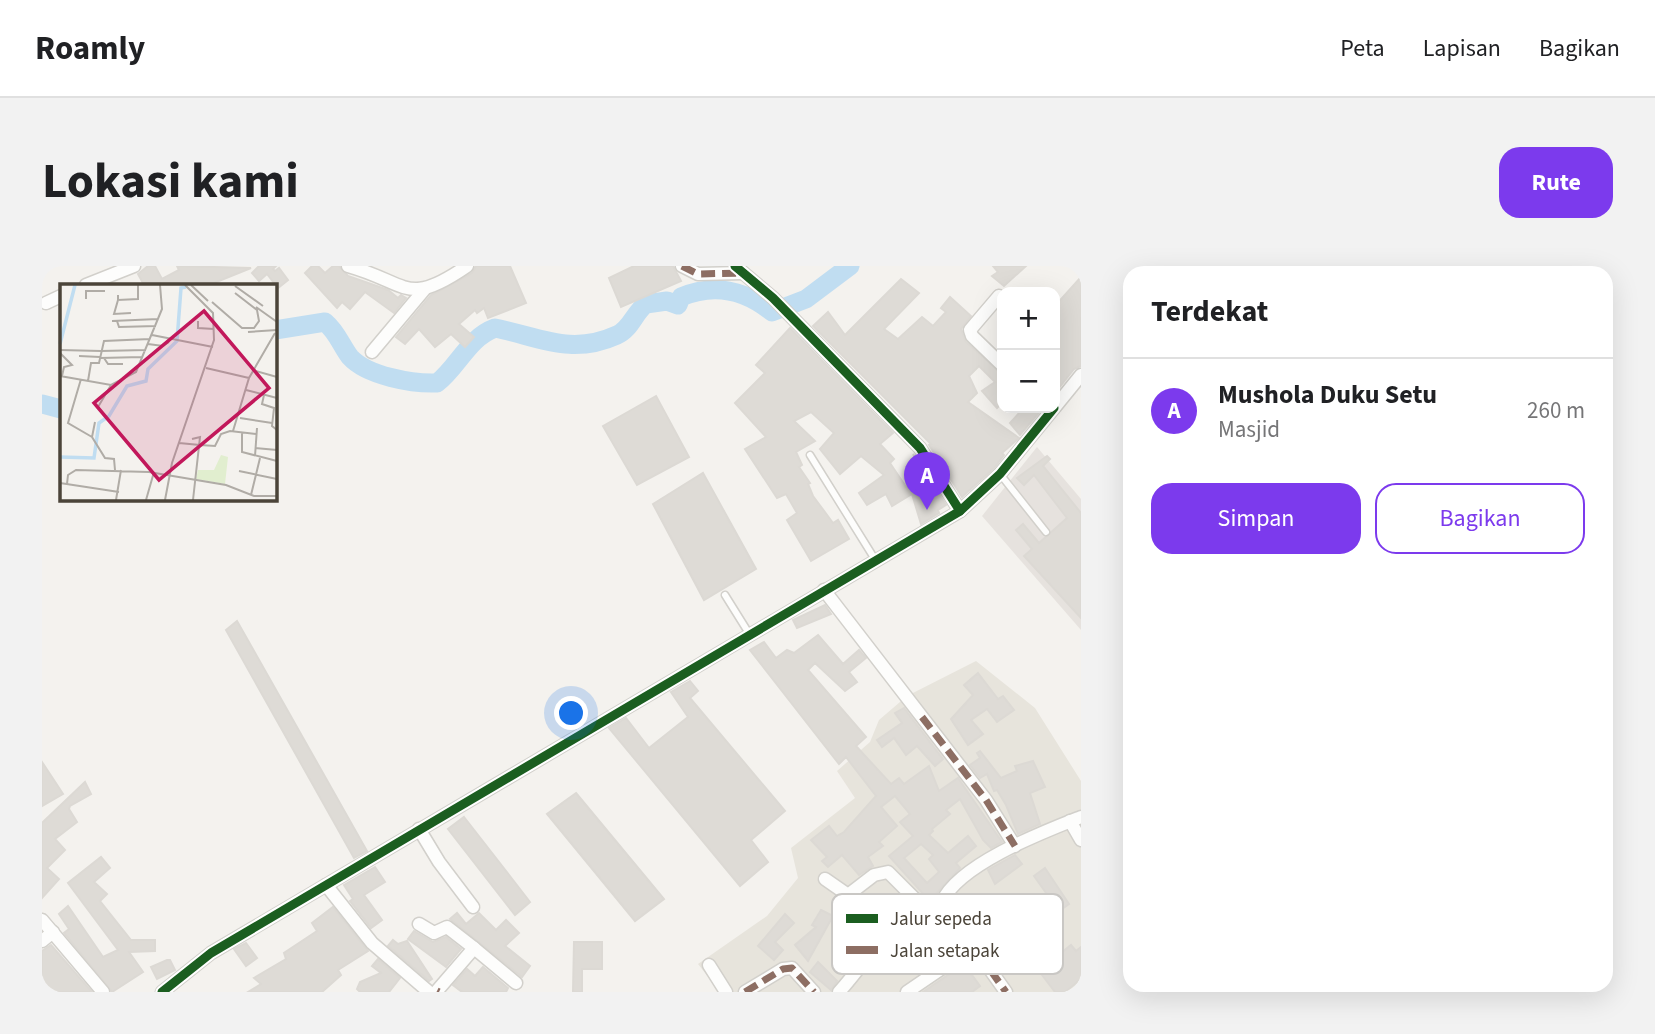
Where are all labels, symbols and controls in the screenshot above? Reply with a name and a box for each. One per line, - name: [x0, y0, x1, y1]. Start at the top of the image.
- text: Roamly: [35, 25, 145, 72]
- text: Peta: [1340, 31, 1385, 66]
- text: Lapisan: [1423, 31, 1501, 66]
- text: Bagikan: [1539, 31, 1620, 66]
- text: Lokasi kami: [42, 147, 299, 217]
- button: Rute: [1499, 147, 1613, 218]
- inset map: [60, 284, 276, 500]
- map controls: [997, 287, 1060, 413]
- button: +: [997, 287, 1060, 350]
- text: Terdekat: [1151, 290, 1268, 333]
- button: −: [997, 350, 1060, 413]
- text: Mushola Duku Setu: [1218, 376, 1437, 413]
- text: A: [1167, 394, 1181, 427]
- text: 260 m: [1527, 394, 1585, 427]
- text: Masjid: [1218, 413, 1280, 446]
- pin: A: [904, 452, 950, 510]
- button: Simpan: [1151, 483, 1361, 554]
- button: Bagikan: [1375, 483, 1585, 554]
- your location: [554, 696, 588, 730]
- legend: [832, 894, 1063, 974]
- text: Jalur sepeda: [890, 906, 992, 933]
- text: Jalan setapak: [890, 938, 1000, 965]

